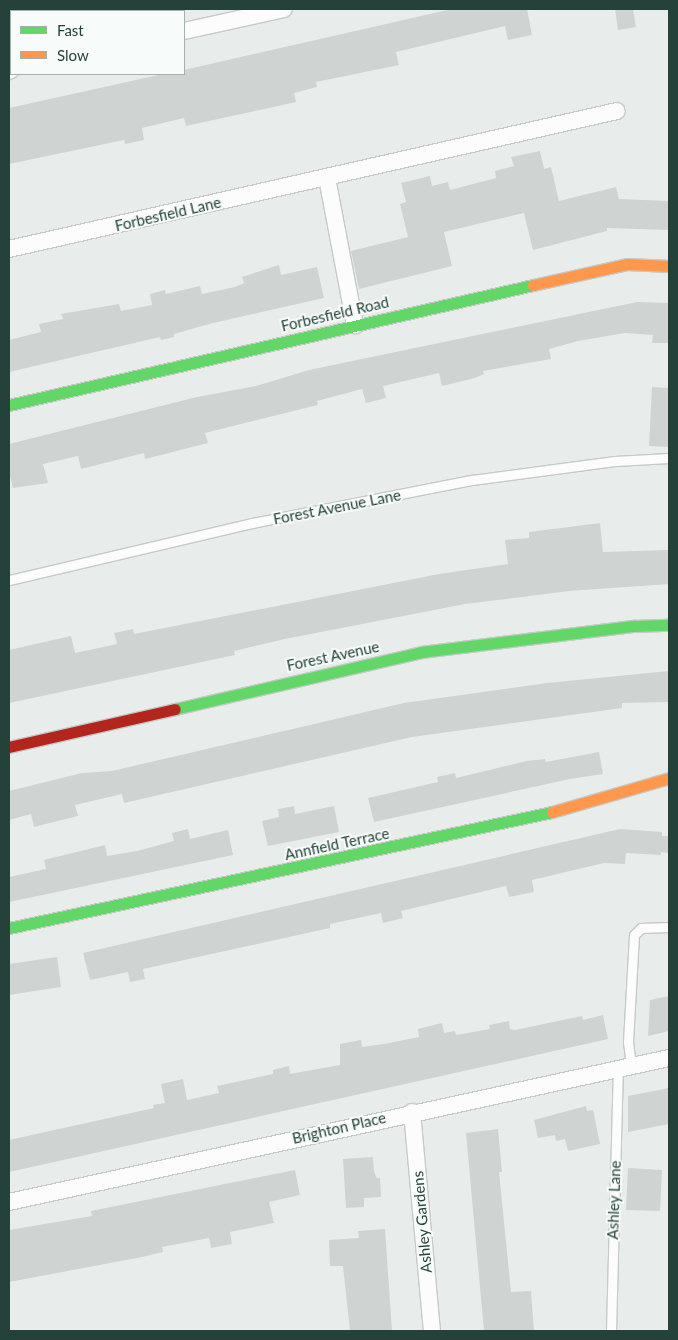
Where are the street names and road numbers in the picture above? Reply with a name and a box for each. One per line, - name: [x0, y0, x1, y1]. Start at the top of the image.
- street label: Forbesfield Lane: [113, 193, 223, 235]
- street label: Forbesfield Road: [279, 293, 391, 335]
- street label: Forest Avenue Lane: [271, 486, 403, 528]
- street label: Forest Avenue: [285, 637, 381, 675]
- street label: Annfield Terrace: [283, 824, 391, 864]
- street label: Brighton Place: [290, 1108, 388, 1148]
- street label: Ashley Lane: [604, 1160, 624, 1240]
- street label: Ashley Gardens: [409, 1170, 435, 1274]

